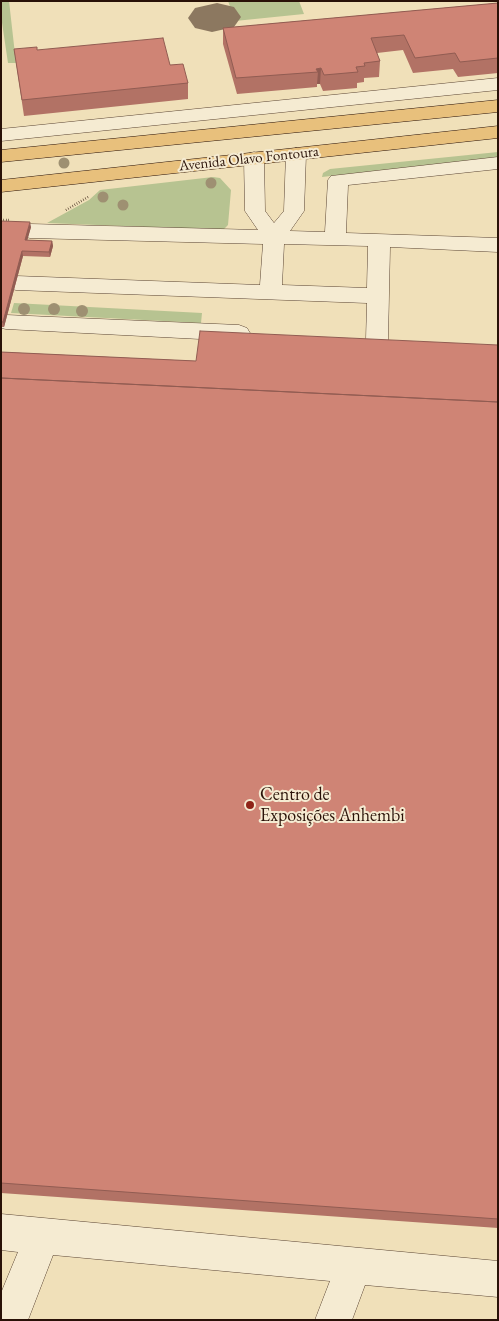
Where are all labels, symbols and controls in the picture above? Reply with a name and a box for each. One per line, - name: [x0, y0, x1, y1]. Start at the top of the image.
- street label: Avenida Olavo Fontoura: [178, 143, 320, 175]
- place label: Centro de Exposições Anhembi: [260, 784, 405, 826]
- marker: Centro de Exposições Anhembi: [244, 799, 256, 811]

